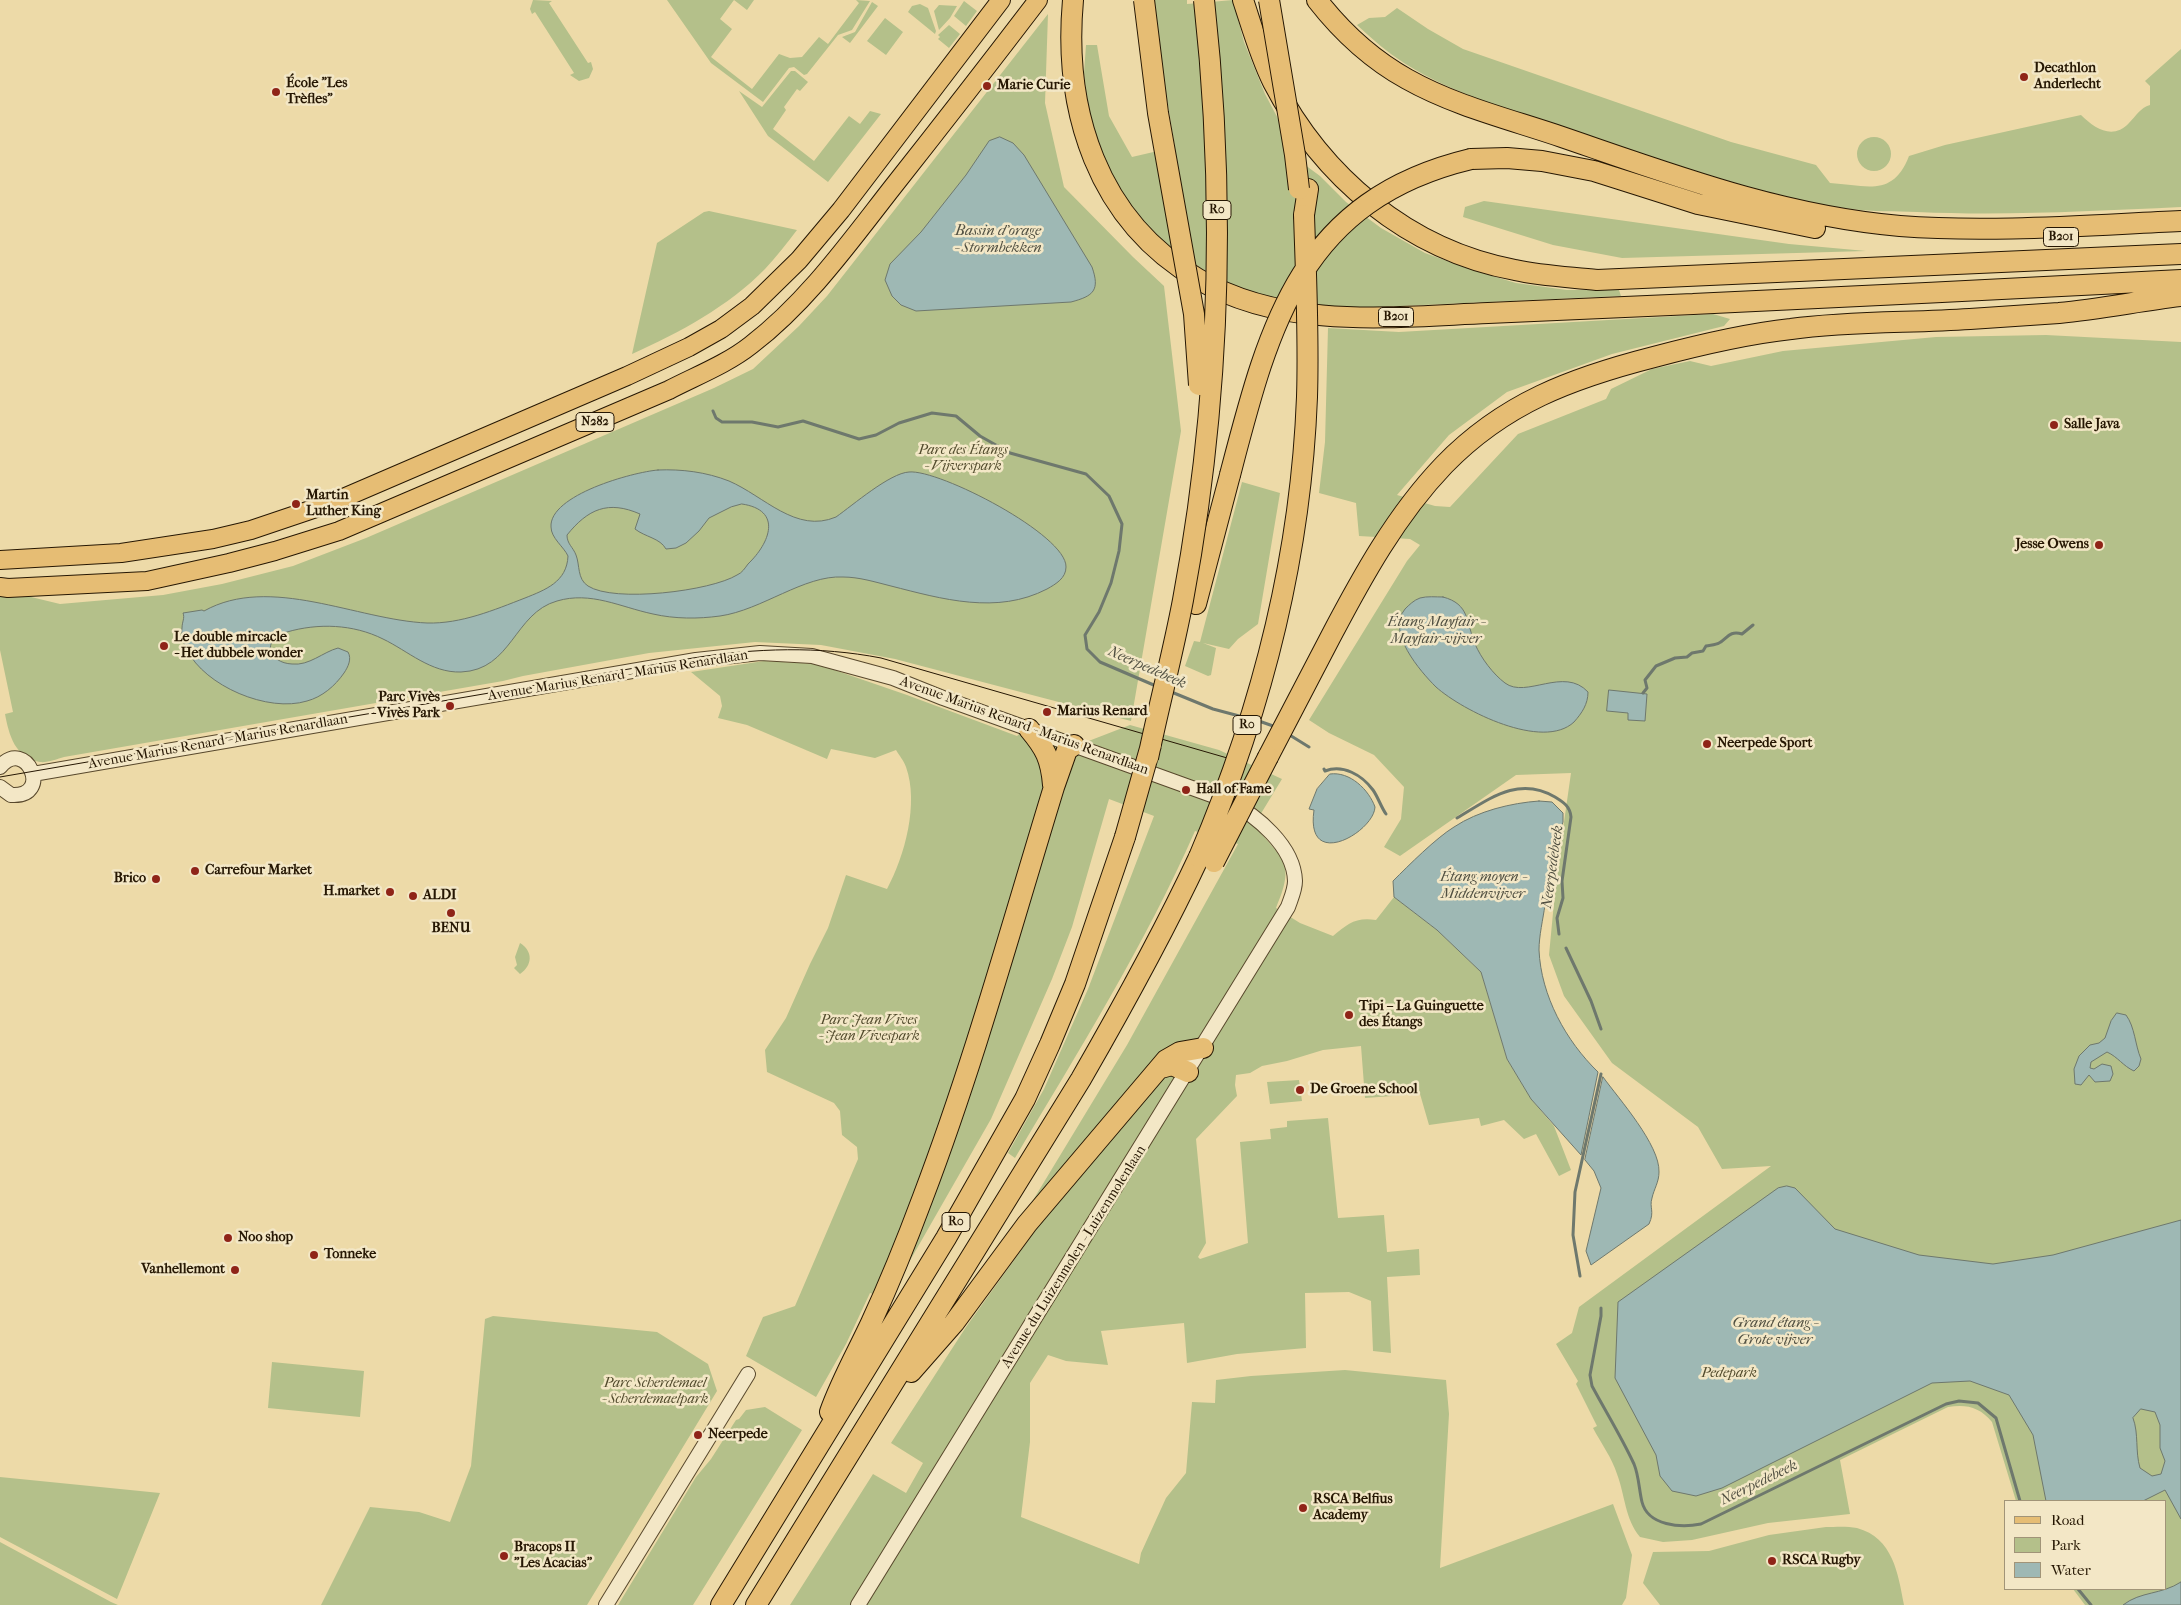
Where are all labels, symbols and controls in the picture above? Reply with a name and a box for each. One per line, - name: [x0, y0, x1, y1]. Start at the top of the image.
- place label: Decathlon Anderlecht: [2034, 61, 2101, 94]
- marker: Decathlon Anderlecht: [2018, 71, 2030, 83]
- place label: École "Les Trèfles": [286, 76, 347, 108]
- place label: Marie Curie: [997, 78, 1070, 94]
- marker: Marie Curie: [981, 80, 993, 92]
- marker: École "Les Trèfles": [270, 86, 282, 98]
- road number: R0: [1203, 200, 1231, 220]
- water label: Bassin d'orage - Stormbekken: [954, 222, 1042, 257]
- road number: B201: [2044, 228, 2078, 246]
- road number: B201: [1378, 308, 1414, 326]
- road number: N282: [576, 412, 614, 432]
- place label: Salle Java: [2064, 417, 2120, 433]
- marker: Salle Java: [2048, 419, 2060, 431]
- park label: Parc des Étangs - Vijverspark: [918, 443, 1008, 476]
- place label: Martin Luther King: [306, 488, 381, 520]
- marker: Martin Luther King: [290, 498, 302, 510]
- place label: Jesse Owens: [2015, 537, 2089, 553]
- marker: Jesse Owens: [2093, 539, 2105, 551]
- water label: Étang Mayfair - Mayfair-vijver: [1387, 613, 1485, 648]
- place label: Le double mircacle - Het dubbele wonder: [174, 630, 303, 662]
- marker: Le double mircacle - Het dubbele wonder: [158, 640, 170, 652]
- water label: Neerpedebeek: [1105, 643, 1189, 693]
- street label: Avenue Marius Renard - Marius Renardlaan: [487, 647, 749, 705]
- street label: Avenue Marius Renard - Marius Renardlaan: [897, 673, 1151, 779]
- place label: Parc Vivès - Vivès Park: [371, 690, 440, 722]
- marker: Parc Vivès - Vivès Park: [444, 700, 456, 712]
- place label: Marius Renard: [1057, 704, 1147, 720]
- marker: Marius Renard: [1041, 706, 1053, 718]
- street label: Avenue Marius Renard - Marius Renardlaan: [87, 711, 349, 773]
- road number: R0: [1233, 716, 1261, 734]
- place label: Neerpede Sport: [1717, 736, 1812, 752]
- marker: Neerpede Sport: [1701, 738, 1713, 750]
- place label: Hall of Fame: [1196, 782, 1271, 798]
- marker: Hall of Fame: [1180, 784, 1192, 796]
- water label: Neerpedebeek: [1538, 824, 1568, 910]
- place label: Carrefour Market: [205, 863, 312, 879]
- marker: Carrefour Market: [189, 865, 201, 877]
- water label: Étang moyen - Middenvijver: [1440, 868, 1526, 903]
- place label: Brico: [114, 871, 146, 887]
- marker: Brico: [150, 873, 162, 885]
- place label: H.market: [323, 884, 380, 900]
- marker: H.market: [384, 886, 396, 898]
- place label: ALDI: [423, 888, 456, 904]
- marker: ALDI: [407, 890, 419, 902]
- marker: BENU: [445, 907, 457, 919]
- place label: BENU: [431, 921, 471, 937]
- place label: Tipi – La Guinguette des Étangs: [1359, 999, 1484, 1032]
- marker: Tipi – La Guinguette des Étangs: [1343, 1009, 1355, 1021]
- park label: Parc Jean Vives - Jean Vivespark: [818, 1013, 920, 1046]
- place label: De Groene School: [1310, 1082, 1418, 1098]
- marker: De Groene School: [1294, 1084, 1306, 1096]
- street label: Avenue du Luizenmolen - Luizenmolenlaan: [998, 1143, 1150, 1371]
- road number: R0: [942, 1212, 970, 1232]
- place label: Noo shop: [238, 1230, 293, 1246]
- marker: Noo shop: [222, 1232, 234, 1244]
- place label: Tonneke: [324, 1247, 376, 1263]
- marker: Tonneke: [308, 1249, 320, 1261]
- place label: Vanhellemont: [141, 1262, 225, 1278]
- marker: Vanhellemont: [229, 1264, 241, 1276]
- water label: Grand étang - Grote vijver: [1733, 1314, 1817, 1349]
- park label: Pedepark: [1701, 1366, 1757, 1382]
- park label: Parc Scherdemael - Scherdemaelpark: [602, 1376, 708, 1408]
- place label: Neerpede: [708, 1427, 768, 1443]
- marker: Neerpede: [692, 1429, 704, 1441]
- water label: Neerpedebeek: [1717, 1457, 1801, 1509]
- place label: RSCA Belfius Academy: [1313, 1492, 1393, 1524]
- legend: [2004, 1500, 2166, 1590]
- marker: RSCA Belfius Academy: [1297, 1502, 1309, 1514]
- text: Road: [2051, 1511, 2084, 1529]
- text: Park: [2051, 1536, 2081, 1554]
- place label: Bracops II "Les Acacias": [514, 1540, 592, 1572]
- marker: Bracops II "Les Acacias": [498, 1550, 510, 1562]
- place label: RSCA Rugby: [1782, 1553, 1861, 1569]
- marker: RSCA Rugby: [1766, 1555, 1778, 1567]
- text: Water: [2051, 1561, 2091, 1579]

